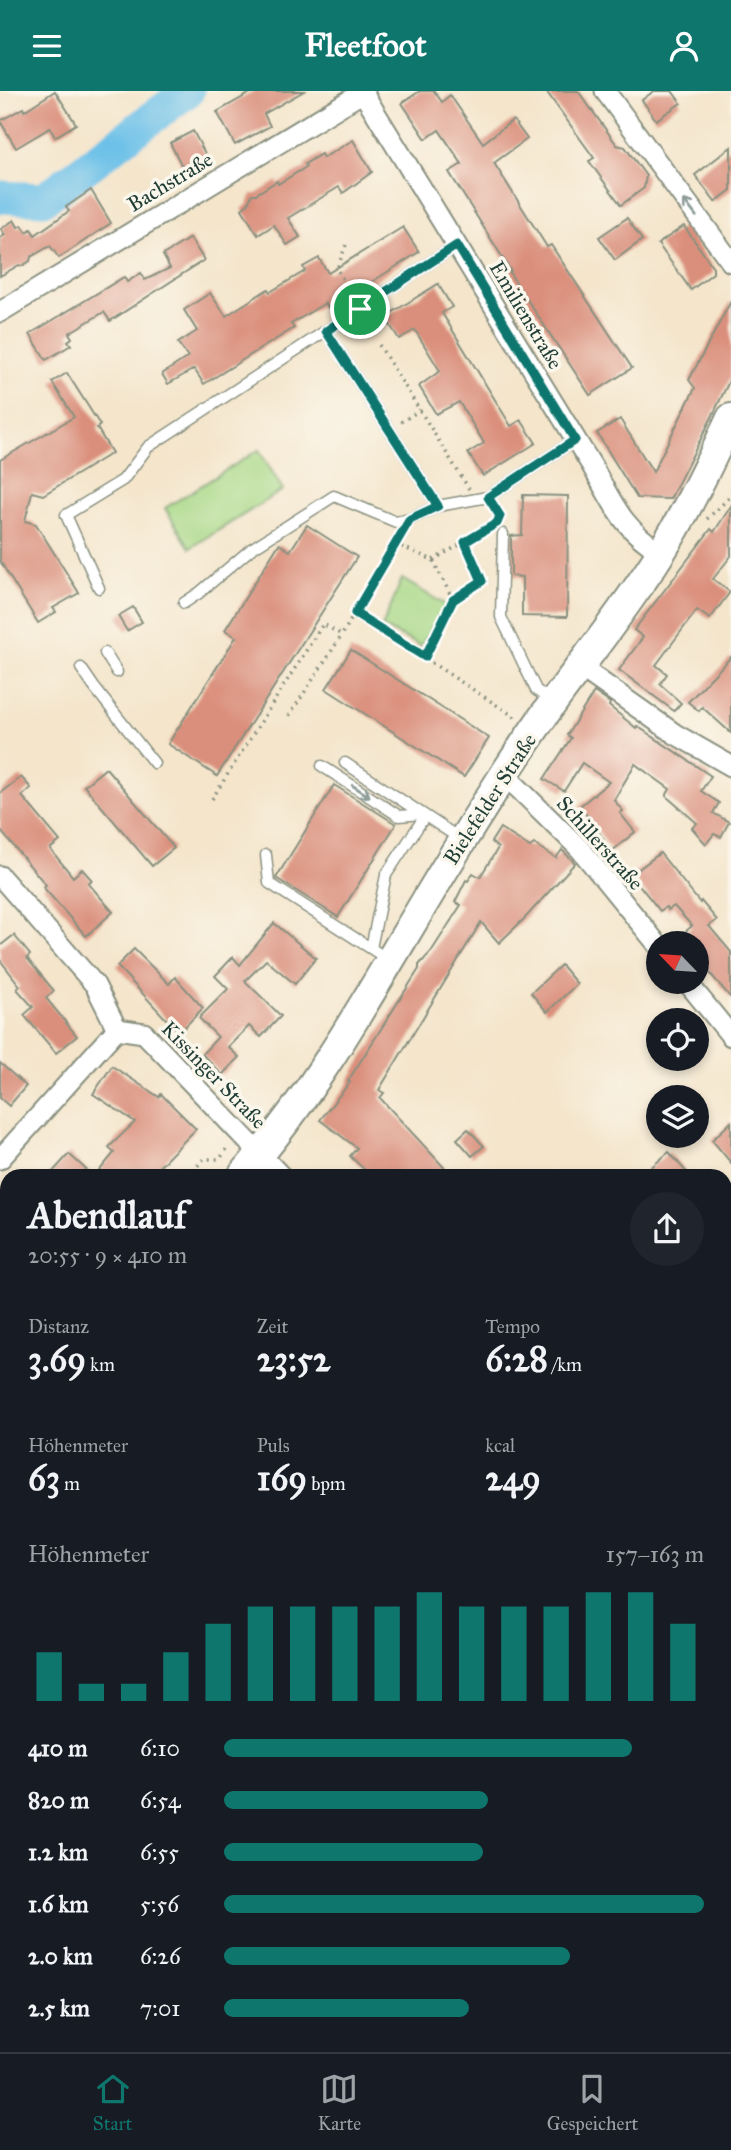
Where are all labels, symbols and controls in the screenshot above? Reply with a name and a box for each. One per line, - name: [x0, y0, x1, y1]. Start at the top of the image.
- text: Fleetfoot: [304, 26, 427, 65]
- icon: menu: [28, 27, 66, 65]
- icon: person: [665, 27, 703, 65]
- street label: Bachstraße: [123, 146, 218, 218]
- one-way arrow: [682, 199, 697, 218]
- street label: Emilienstraße: [484, 256, 569, 374]
- pin: [330, 279, 390, 339]
- icon: arrive: [341, 290, 379, 328]
- street label: Bielefelder Straße: [438, 728, 542, 870]
- one-way arrow: [351, 784, 370, 799]
- street label: Schillerstraße: [551, 791, 649, 896]
- north arrow: [646, 931, 709, 994]
- map controls: [646, 931, 709, 1148]
- button: locate: [646, 1008, 709, 1071]
- street label: Kissinger Straße: [156, 1016, 272, 1135]
- button: layers: [646, 1085, 709, 1148]
- text: Abendlauf: [28, 1192, 187, 1238]
- button: share: [630, 1192, 704, 1266]
- text: 20:55 · 9 × 410 m: [28, 1241, 187, 1269]
- text: Distanz: [28, 1315, 89, 1338]
- text: Zeit: [257, 1315, 288, 1338]
- text: Tempo: [485, 1315, 540, 1338]
- text: 3.69: [28, 1338, 86, 1381]
- text: 23:52: [257, 1338, 330, 1381]
- text: 6:28: [485, 1338, 548, 1381]
- text: km: [86, 1353, 115, 1376]
- text: /km: [548, 1353, 582, 1376]
- text: Höhenmeter: [28, 1434, 128, 1457]
- text: Puls: [257, 1434, 290, 1457]
- text: kcal: [485, 1434, 515, 1457]
- text: 63: [28, 1457, 60, 1500]
- text: 169: [257, 1457, 307, 1500]
- text: 249: [485, 1457, 541, 1500]
- text: m: [60, 1472, 80, 1495]
- text: bpm: [307, 1472, 346, 1495]
- text: Höhenmeter: [28, 1540, 149, 1568]
- text: 157–163 m: [606, 1540, 704, 1568]
- text: 410 m: [28, 1734, 87, 1762]
- text: 6:10: [140, 1734, 180, 1762]
- text: 820 m: [28, 1786, 89, 1814]
- text: 6:54: [140, 1786, 181, 1814]
- text: 1.2 km: [28, 1838, 88, 1866]
- text: 6:55: [140, 1838, 179, 1866]
- text: 1.6 km: [28, 1890, 89, 1918]
- text: 5:56: [140, 1890, 179, 1918]
- text: 2.0 km: [28, 1942, 93, 1970]
- text: 6:26: [140, 1942, 181, 1970]
- text: 2.5 km: [28, 1994, 90, 2022]
- text: 7:01: [140, 1994, 180, 2022]
- tab: Start: [93, 2070, 132, 2135]
- tab: Karte: [318, 2070, 361, 2135]
- tab: Gespeichert: [547, 2070, 638, 2135]

